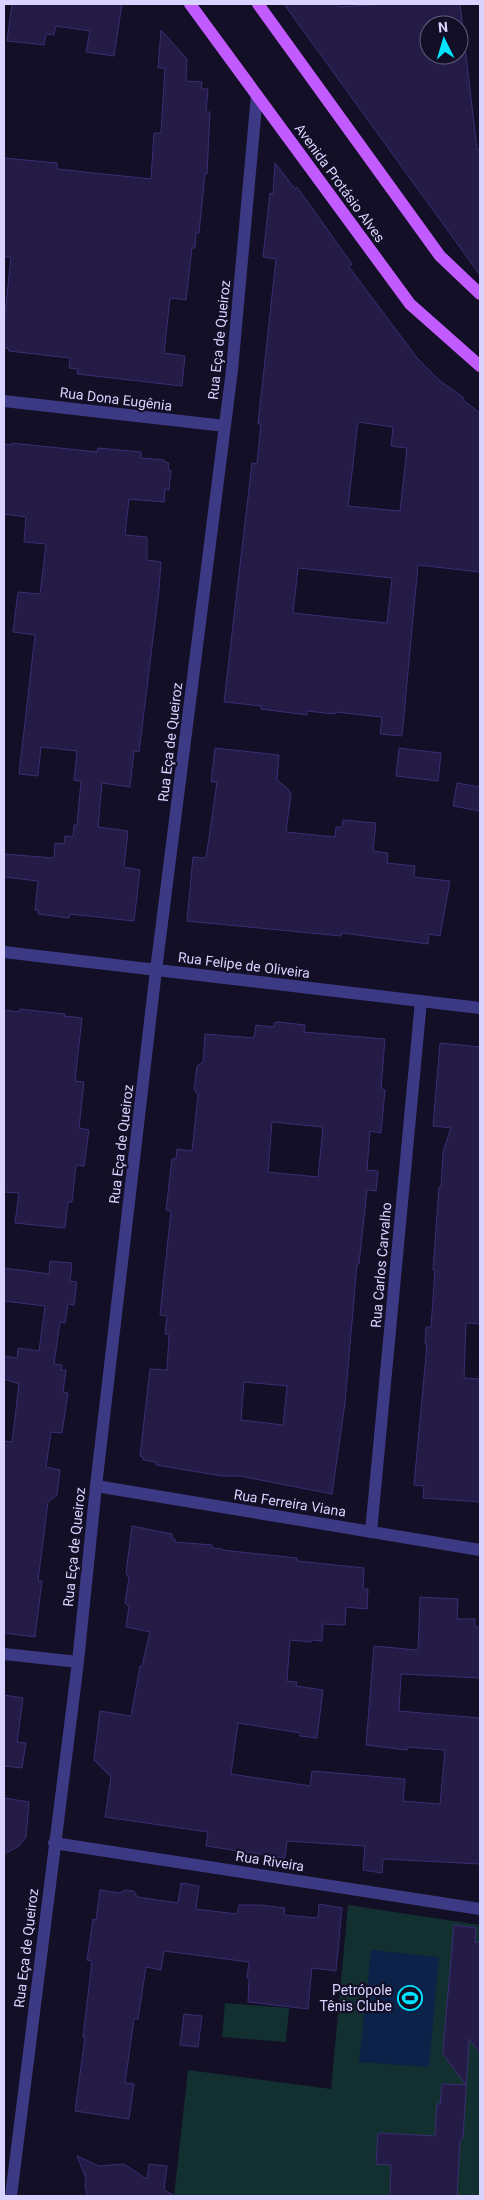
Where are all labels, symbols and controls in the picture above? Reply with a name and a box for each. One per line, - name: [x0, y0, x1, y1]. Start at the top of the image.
- north arrow: [419, 15, 469, 65]
- text: N: [437, 19, 448, 35]
- street label: Avenida Protásio Alves: [292, 121, 388, 245]
- street label: Rua Eça de Queiroz: [205, 279, 233, 401]
- street label: Rua Dona Eugênia: [59, 384, 173, 414]
- street label: Rua Eça de Queiroz: [155, 681, 185, 803]
- street label: Rua Felipe de Oliveira: [177, 949, 311, 981]
- street label: Rua Eça de Queiroz: [106, 1083, 136, 1205]
- street label: Rua Carlos Carvalho: [368, 1202, 394, 1328]
- street label: Rua Eça de Queiroz: [60, 1486, 88, 1608]
- street label: Rua Ferreira Viana: [233, 1486, 347, 1520]
- street label: Rua Riveira: [235, 1848, 305, 1874]
- street label: Rua Eça de Queiroz: [11, 1887, 41, 2009]
- place label: Petrópole Tênis Clube: [320, 1982, 392, 2014]
- sports icon: Petrópole Tênis Clube: [397, 1985, 423, 2011]

